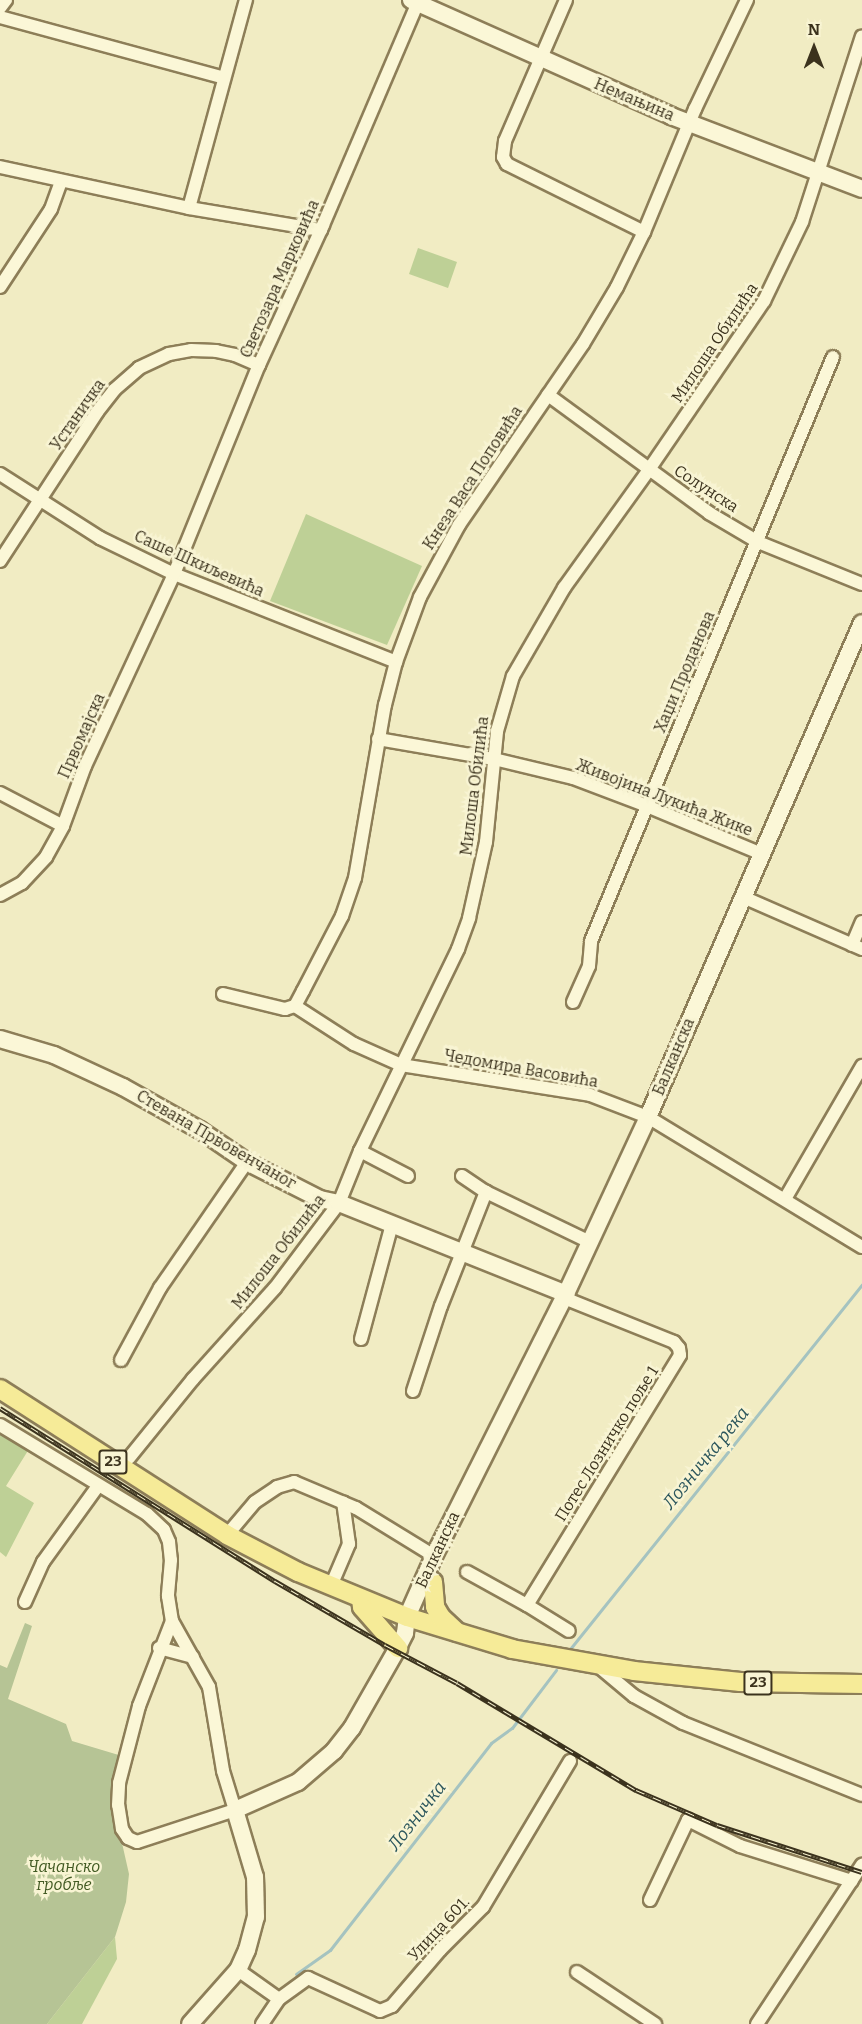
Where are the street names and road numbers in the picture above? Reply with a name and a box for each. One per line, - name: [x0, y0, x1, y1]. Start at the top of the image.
- street label: Немањина: [591, 75, 677, 125]
- street label: Светозара Марковића: [236, 197, 324, 361]
- street label: Милоша Обилића: [668, 279, 762, 407]
- street label: Устаничка: [46, 376, 110, 454]
- street label: Кнеза Васа Поповића: [419, 402, 527, 554]
- street label: Солунска: [670, 461, 742, 517]
- street label: Саше Шкиљевића: [131, 527, 267, 601]
- street label: Хаџи Проданова: [651, 608, 719, 736]
- street label: Првомајска: [55, 690, 109, 782]
- street label: Милоша Обилића: [457, 715, 493, 857]
- street label: Живојина Лукића Жике: [573, 755, 755, 841]
- street label: Балканска: [649, 1015, 699, 1099]
- street label: Чедомира Васовића: [443, 1046, 599, 1092]
- street label: Стевана Првовенчаног: [133, 1086, 299, 1194]
- street label: Милоша Обилића: [228, 1191, 330, 1313]
- street label: Потес Лозничко поље 1: [551, 1363, 663, 1525]
- road number: 23: [98, 1450, 128, 1474]
- street label: Балканска: [412, 1509, 464, 1591]
- road number: 23: [743, 1671, 773, 1695]
- street label: Улица 601.: [404, 1893, 474, 1965]

